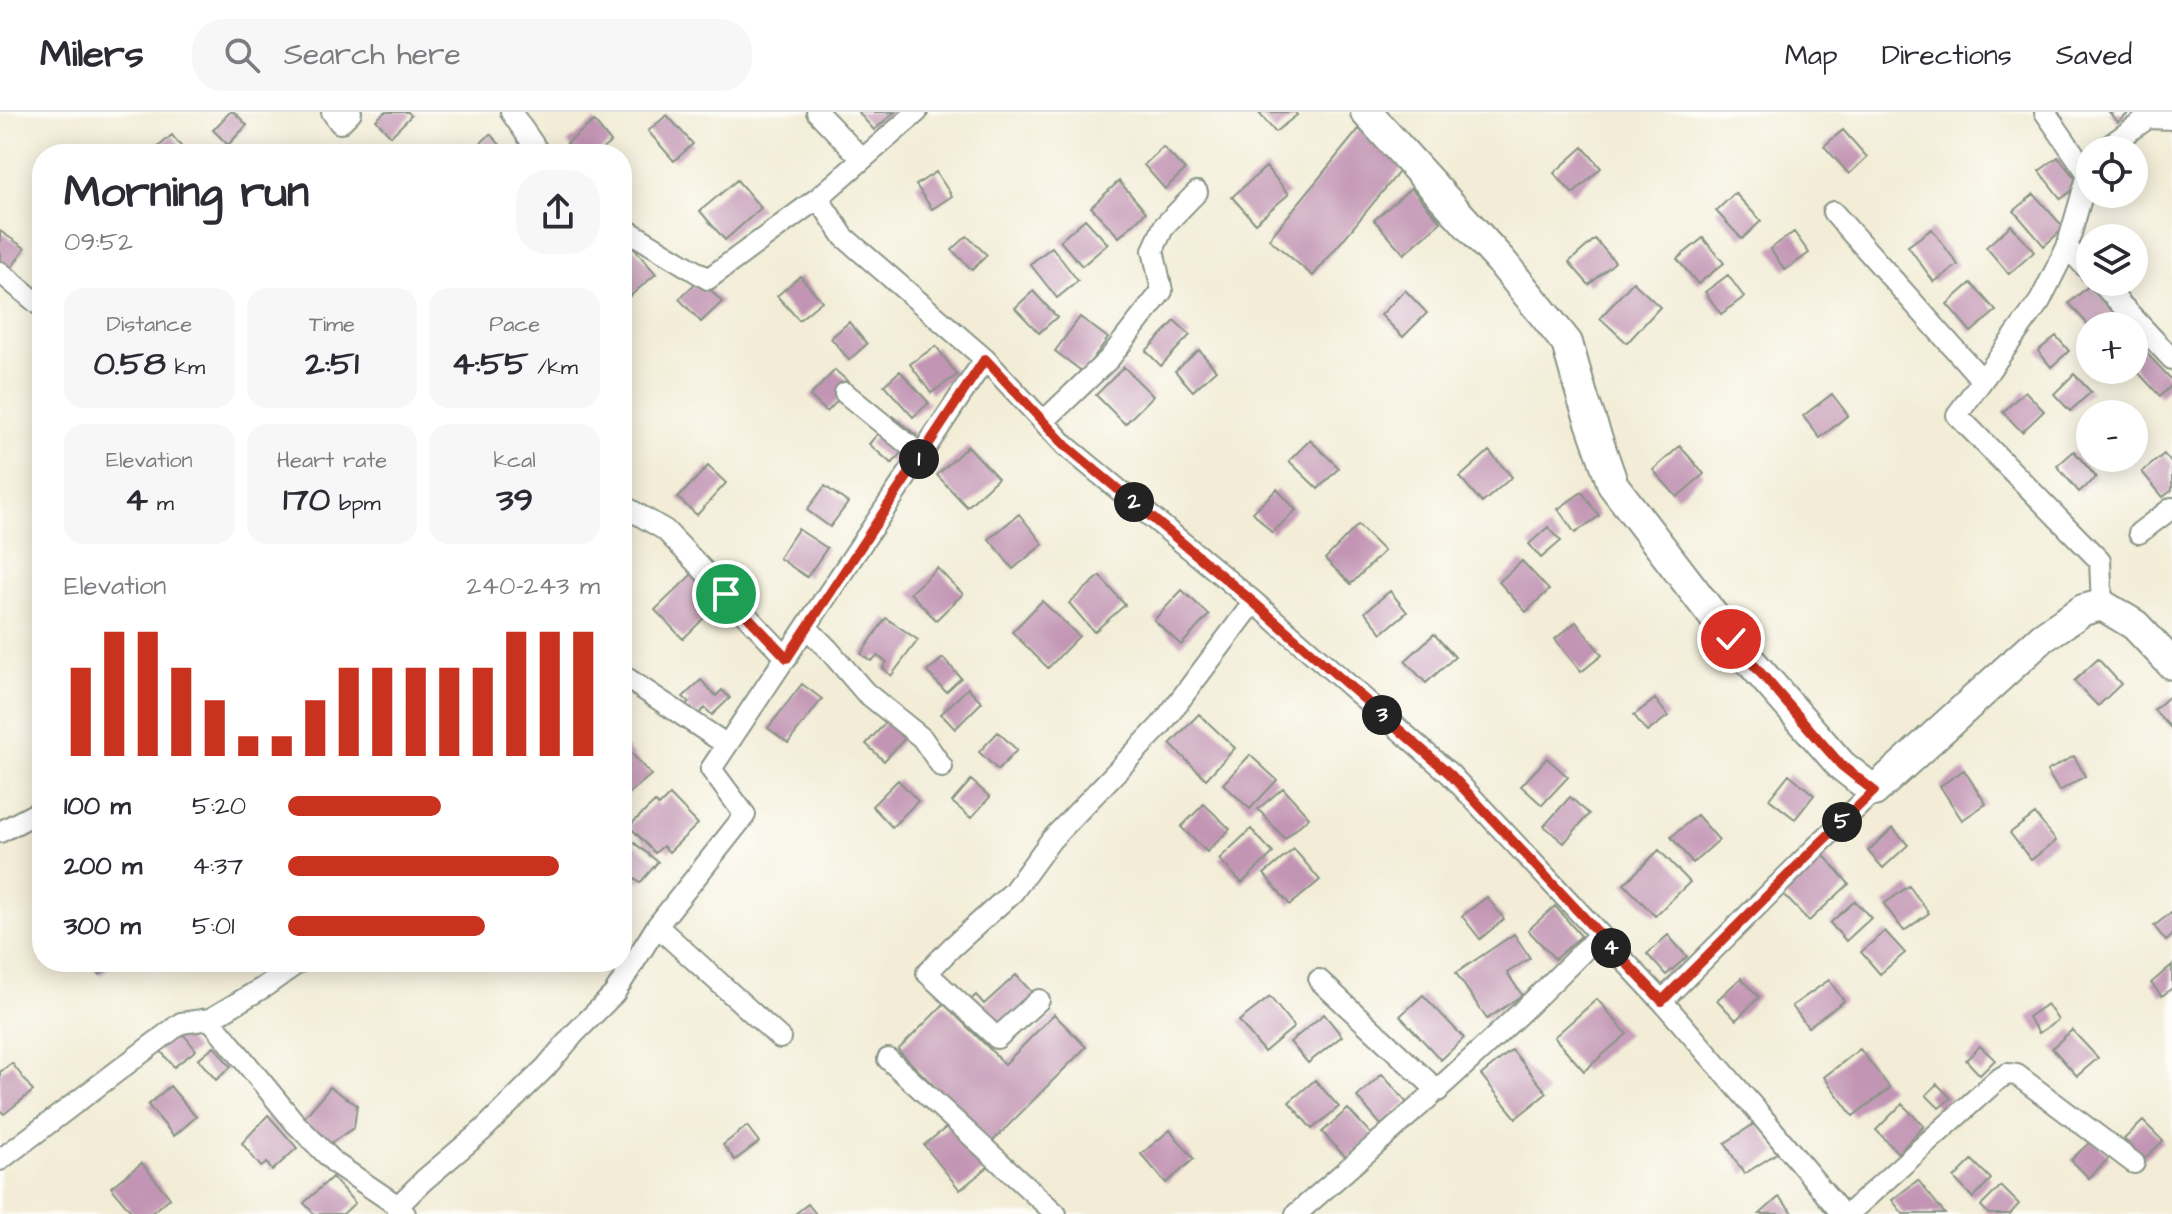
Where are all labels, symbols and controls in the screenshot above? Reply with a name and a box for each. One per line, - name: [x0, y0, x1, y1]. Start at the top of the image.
- search box: [192, 19, 752, 91]
- text: Milers: [40, 29, 144, 81]
- icon: search: [220, 33, 264, 77]
- text: Search here: [284, 34, 461, 76]
- text: Map: [1785, 36, 1838, 75]
- text: Directions: [1882, 36, 2012, 75]
- text: Saved: [2056, 36, 2132, 75]
- map controls: [2076, 136, 2148, 472]
- button: locate: [2076, 136, 2148, 208]
- text: Morning run: [64, 163, 309, 224]
- button: share: [516, 170, 600, 254]
- text: 09:52: [64, 224, 133, 260]
- button: layers: [2076, 224, 2148, 296]
- text: Distance: [107, 309, 192, 340]
- text: Time: [309, 309, 355, 340]
- text: Pace: [489, 309, 540, 340]
- button: +: [2076, 312, 2148, 384]
- text: 0.58: [93, 340, 166, 388]
- text: 2:51: [305, 340, 359, 388]
- text: 4:55: [451, 340, 528, 388]
- text: km: [166, 352, 205, 383]
- text: /km: [528, 352, 578, 383]
- button: −: [2076, 400, 2148, 472]
- pin: 1: [899, 439, 939, 479]
- text: 1: [918, 443, 920, 474]
- text: Elevation: [106, 445, 193, 476]
- text: Heart rate: [277, 445, 387, 476]
- text: kcal: [494, 445, 536, 476]
- text: 4: [125, 476, 148, 524]
- text: 170: [283, 476, 330, 524]
- text: 39: [496, 476, 533, 524]
- pin: 2: [1114, 482, 1154, 522]
- text: 2: [1128, 486, 1140, 517]
- text: m: [148, 488, 174, 519]
- text: bpm: [330, 488, 381, 519]
- pin: [692, 560, 760, 628]
- text: Elevation: [64, 568, 166, 604]
- text: 240–243 m: [466, 568, 600, 604]
- icon: arrive: [704, 572, 748, 616]
- pin: [1697, 605, 1765, 673]
- icon: check: [1709, 617, 1753, 661]
- pin: 3: [1362, 695, 1402, 735]
- text: 3: [1376, 699, 1388, 730]
- text: 100 m: [64, 788, 131, 824]
- text: 5:20: [192, 788, 246, 824]
- pin: 5: [1822, 802, 1862, 842]
- text: 5: [1834, 806, 1850, 837]
- text: 200 m: [64, 848, 142, 884]
- text: 4:37: [192, 848, 243, 884]
- text: 300 m: [64, 908, 141, 944]
- text: 5:01: [192, 908, 234, 944]
- pin: 4: [1591, 928, 1631, 968]
- text: 4: [1604, 932, 1618, 963]

